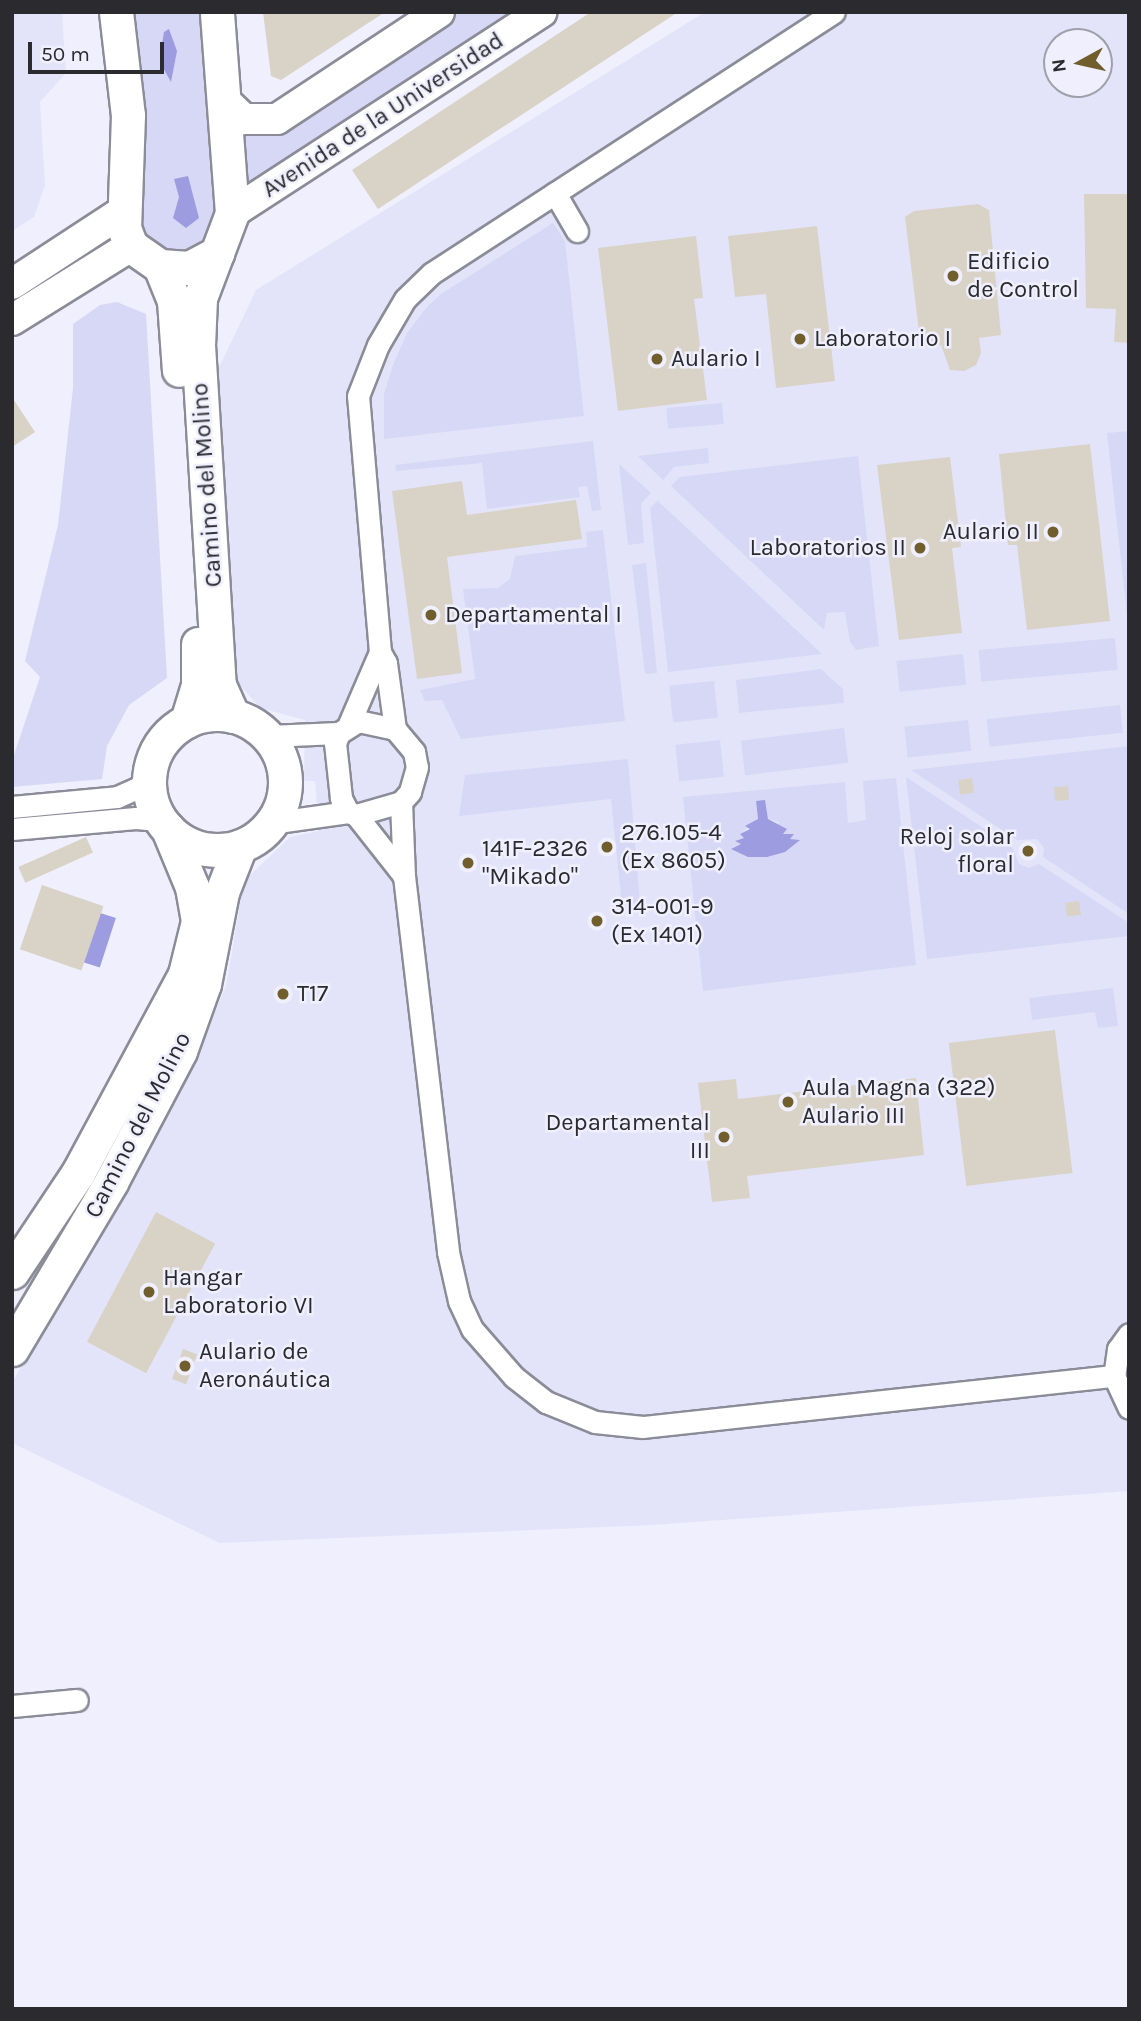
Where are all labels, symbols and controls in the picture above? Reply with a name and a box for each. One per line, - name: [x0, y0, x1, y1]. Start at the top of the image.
- street label: Avenida de la Universidad: [257, 26, 509, 204]
- scale bar: [32, 28, 168, 72]
- north arrow: [1043, 28, 1113, 98]
- text: 50 m: [41, 42, 90, 66]
- text: N: [1047, 57, 1071, 74]
- place label: Edificio de Control: [967, 248, 1079, 304]
- marker: Edificio de Control: [945, 268, 961, 284]
- place label: Laboratorio I: [814, 325, 951, 353]
- marker: Laboratorio I: [792, 331, 808, 347]
- place label: Aulario I: [671, 345, 761, 373]
- marker: Aulario I: [649, 351, 665, 367]
- street label: Camino del Molino: [185, 382, 229, 588]
- place label: Aulario II: [943, 518, 1039, 546]
- marker: Aulario II: [1045, 524, 1061, 540]
- place label: Laboratorios II: [750, 534, 906, 562]
- marker: Laboratorios II: [912, 540, 928, 556]
- place label: Departamental I: [445, 601, 622, 629]
- marker: Departamental I: [423, 607, 439, 623]
- place label: 276.105-4 (Ex 8605): [621, 819, 726, 875]
- place label: Reloj solar floral: [900, 823, 1014, 879]
- place label: 141F-2326 "Mikado": [482, 835, 588, 891]
- marker: 276.105-4 (Ex 8605): [599, 839, 615, 855]
- marker: Reloj solar floral: [1020, 843, 1036, 859]
- marker: 141F-2326 "Mikado": [460, 855, 476, 871]
- place label: 314-001-9 (Ex 1401): [611, 893, 714, 949]
- marker: 314-001-9 (Ex 1401): [589, 913, 605, 929]
- place label: T17: [297, 980, 328, 1008]
- marker: T17: [275, 986, 291, 1002]
- street label: Camino del Molino: [79, 1027, 197, 1223]
- place label: Aula Magna (322) Aulario III: [802, 1074, 995, 1130]
- marker: Aula Magna (322) Aulario III: [780, 1094, 796, 1110]
- place label: Departamental III: [545, 1109, 710, 1165]
- marker: Departamental III: [716, 1129, 732, 1145]
- place label: Hangar Laboratorio VI: [163, 1264, 314, 1320]
- marker: Hangar Laboratorio VI: [141, 1284, 157, 1300]
- place label: Aulario de Aeronáutica: [199, 1338, 331, 1394]
- marker: Aulario de Aeronáutica: [177, 1358, 193, 1374]

